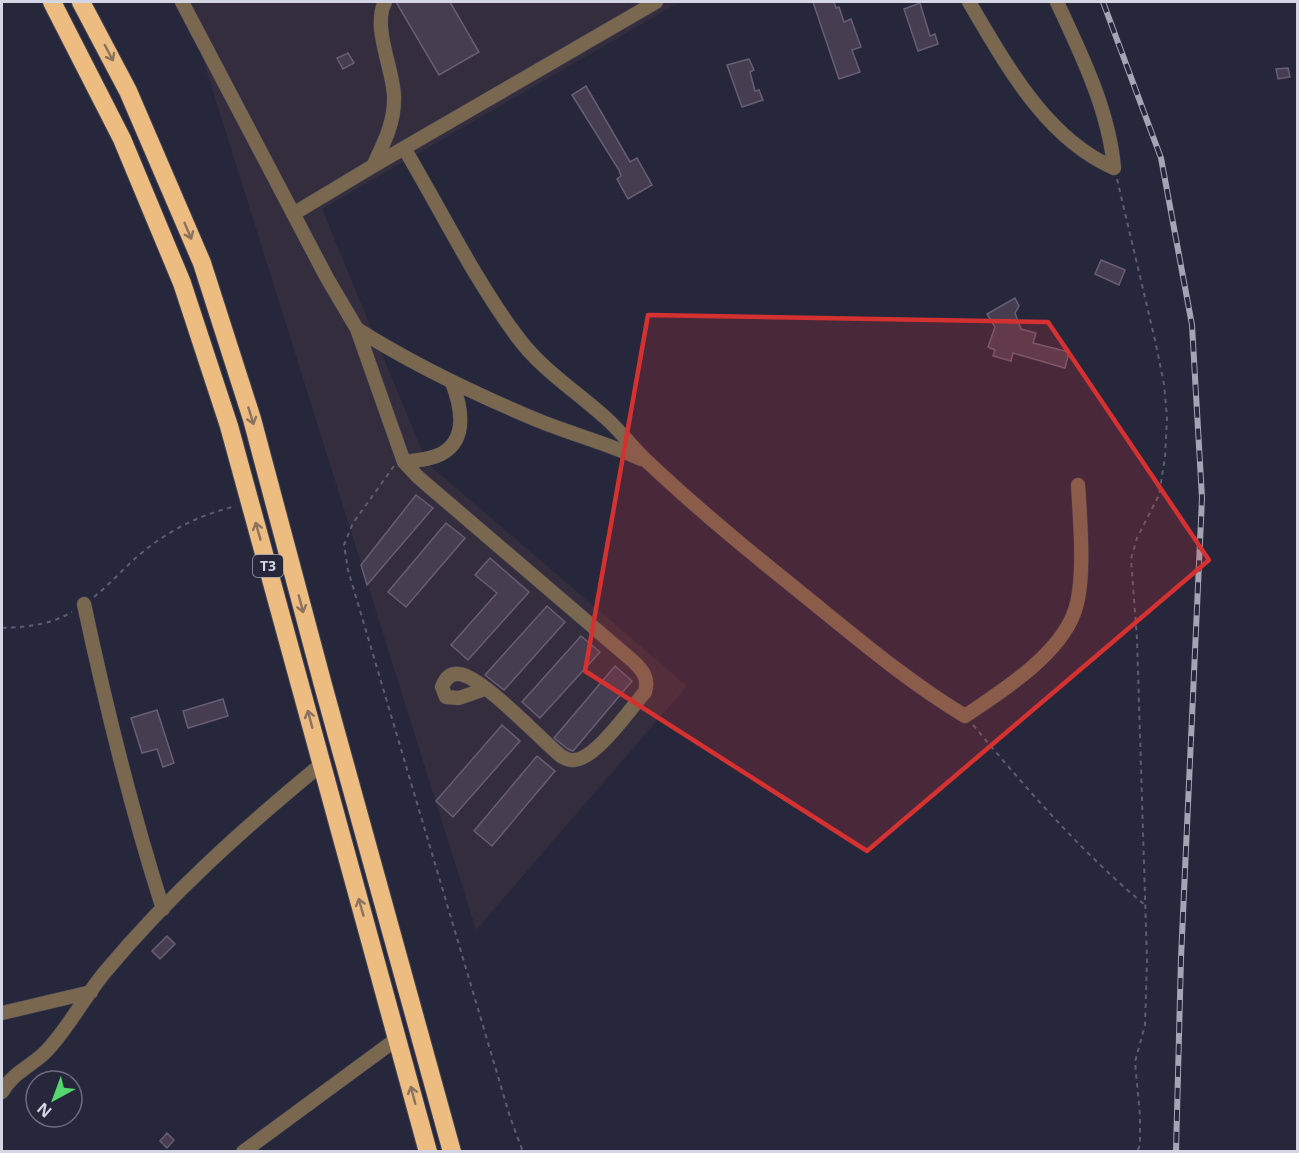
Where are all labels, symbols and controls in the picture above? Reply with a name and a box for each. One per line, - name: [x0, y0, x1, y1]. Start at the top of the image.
- one-way arrow: [103, 44, 115, 62]
- one-way arrow: [183, 221, 194, 240]
- one-way arrow: [246, 406, 257, 425]
- one-way arrow: [252, 522, 264, 541]
- road number: T3: [253, 555, 283, 577]
- one-way arrow: [296, 594, 307, 613]
- one-way arrow: [304, 710, 316, 729]
- one-way arrow: [355, 898, 366, 917]
- north arrow: [24, 1069, 84, 1129]
- one-way arrow: [407, 1086, 418, 1105]
- text: N: [32, 1098, 56, 1123]

